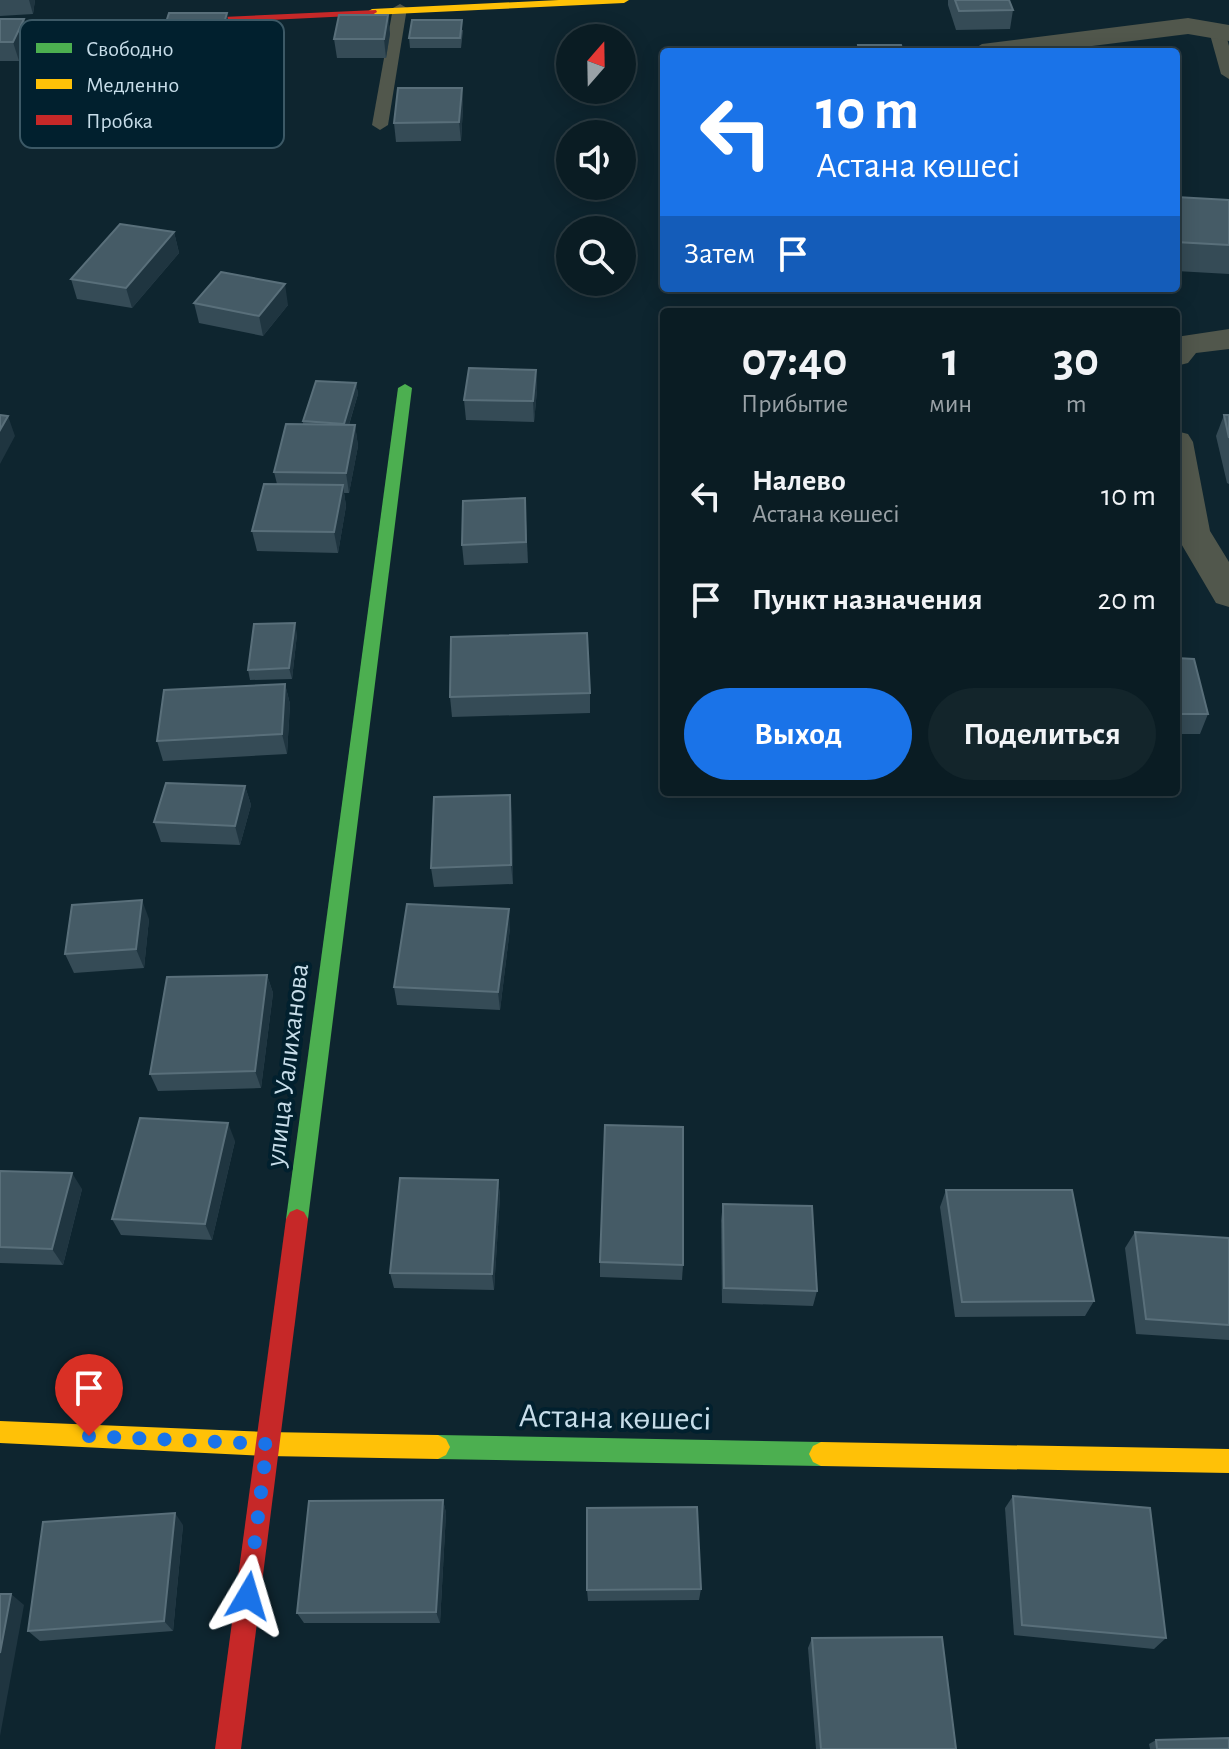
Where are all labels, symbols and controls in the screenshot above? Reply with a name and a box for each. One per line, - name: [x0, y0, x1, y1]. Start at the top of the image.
- legend: [20, 20, 284, 148]
- north arrow: [556, 24, 636, 104]
- map controls: [556, 24, 636, 296]
- text: Свободно: [86, 38, 174, 60]
- text: Медленно: [86, 74, 179, 96]
- icon: left: [684, 80, 788, 184]
- text: 10 m: [816, 83, 919, 139]
- text: Пробка: [86, 110, 153, 132]
- button: sound: [556, 120, 636, 200]
- text: Астана көшесі: [816, 148, 1020, 184]
- button: search: [556, 216, 636, 296]
- icon: arrive: [771, 232, 815, 276]
- text: Затем: [684, 239, 755, 269]
- text: 07:40: [742, 337, 847, 385]
- text: 1: [942, 337, 959, 385]
- text: 30: [1053, 337, 1099, 385]
- text: Прибытие: [741, 391, 848, 417]
- text: мин: [929, 391, 972, 417]
- text: m: [1066, 391, 1087, 417]
- text: Налево: [752, 466, 846, 496]
- icon: left: [684, 474, 728, 518]
- text: 10 m: [1101, 481, 1156, 511]
- text: Астана көшесі: [752, 501, 899, 527]
- icon: arrive: [684, 578, 728, 622]
- text: Пункт назначения: [752, 585, 983, 615]
- text: 20 m: [1098, 585, 1156, 615]
- button: Выход: [684, 688, 912, 780]
- button: Поделиться: [928, 688, 1156, 780]
- street label: улица Уалиханова: [262, 962, 314, 1169]
- pin: [55, 1354, 123, 1436]
- icon: arrive: [67, 1366, 111, 1410]
- street label: Астана көшесі: [518, 1399, 712, 1437]
- position arrow: [206, 1554, 290, 1638]

